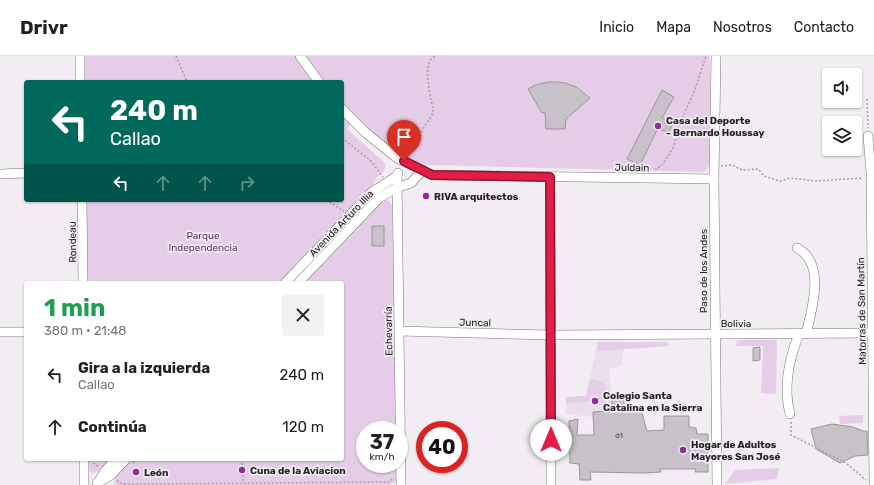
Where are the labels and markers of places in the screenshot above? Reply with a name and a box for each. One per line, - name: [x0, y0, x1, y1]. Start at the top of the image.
- place label: Casa del Deporte - Bernardo Houssay: [666, 115, 765, 139]
- pin: [387, 120, 421, 161]
- marker: Casa del Deporte - Bernardo Houssay: [653, 121, 663, 131]
- marker: RIVA arquitectos: [421, 191, 431, 201]
- place label: RIVA arquitectos: [434, 191, 519, 203]
- place label: Colegio Santa Catalina en la Sierra: [603, 390, 702, 414]
- marker: Colegio Santa Catalina en la Sierra: [590, 396, 600, 406]
- place label: Hogar de Adultos Mayores San José: [691, 439, 780, 463]
- marker: Hogar de Adultos Mayores San José: [678, 445, 688, 455]
- marker: Cuna de la Aviacion: [237, 465, 247, 475]
- place label: Cuna de la Aviacion: [250, 465, 346, 477]
- marker: León: [131, 467, 141, 477]
- place label: León: [144, 467, 168, 479]

